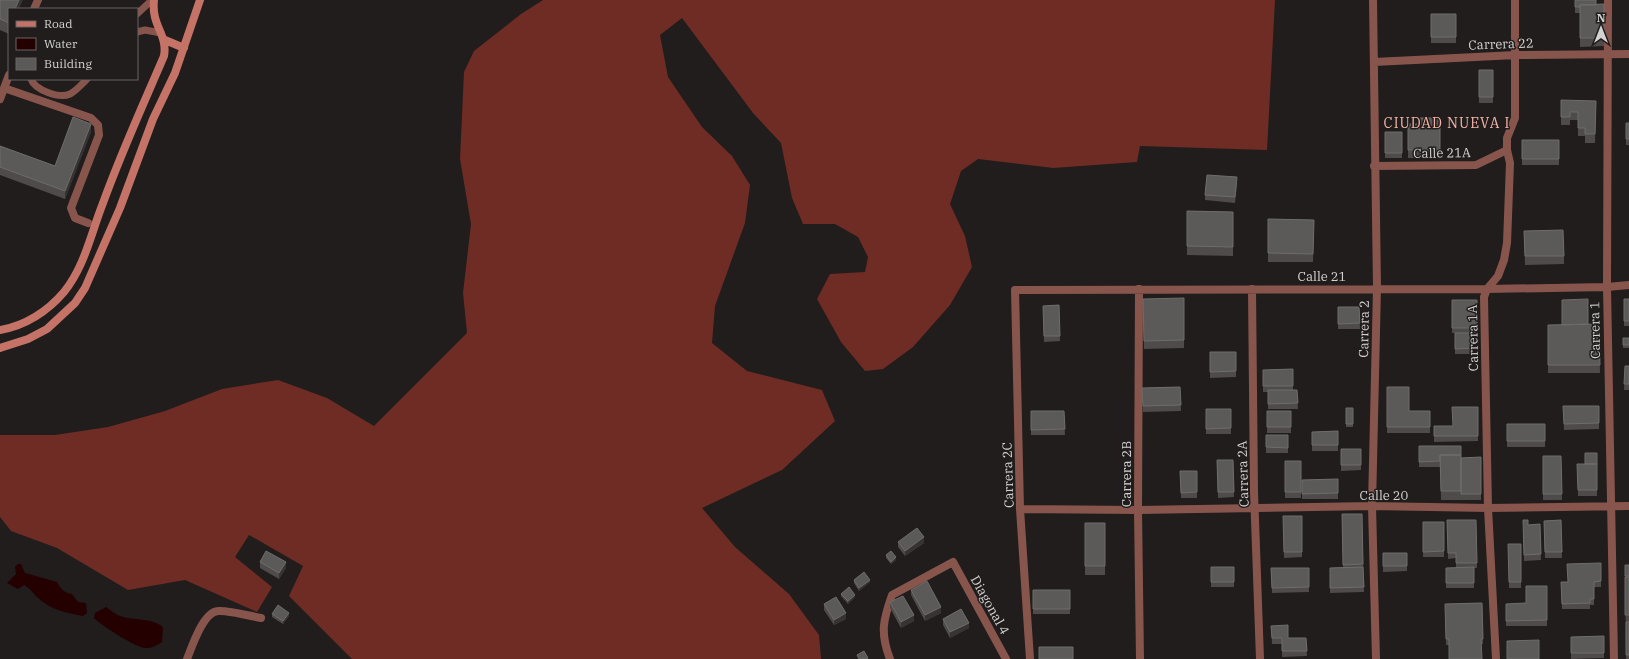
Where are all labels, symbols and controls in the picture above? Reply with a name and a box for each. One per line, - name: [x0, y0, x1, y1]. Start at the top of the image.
- legend: [8, 8, 138, 80]
- north arrow: [1581, 8, 1621, 48]
- text: N: [1597, 11, 1606, 25]
- text: Road: [44, 16, 73, 31]
- street label: Carrera 22: [1468, 34, 1534, 54]
- text: Water: [44, 36, 78, 51]
- text: Building: [44, 56, 92, 71]
- district label: CIUDAD NUEVA I: [1384, 114, 1510, 132]
- street label: Calle 21A: [1413, 144, 1471, 162]
- street label: Calle 21: [1298, 268, 1346, 285]
- street label: Carrera 2: [1355, 300, 1373, 358]
- street label: Carrera 1: [1586, 301, 1604, 359]
- street label: Carrera 1A: [1464, 305, 1482, 371]
- street label: Carrera 2A: [1233, 440, 1253, 508]
- street label: Carrera 2B: [1118, 441, 1135, 507]
- street label: Carrera 2C: [998, 442, 1018, 508]
- street label: Calle 20: [1360, 487, 1409, 504]
- street label: Diagonal 4: [967, 573, 1013, 638]

